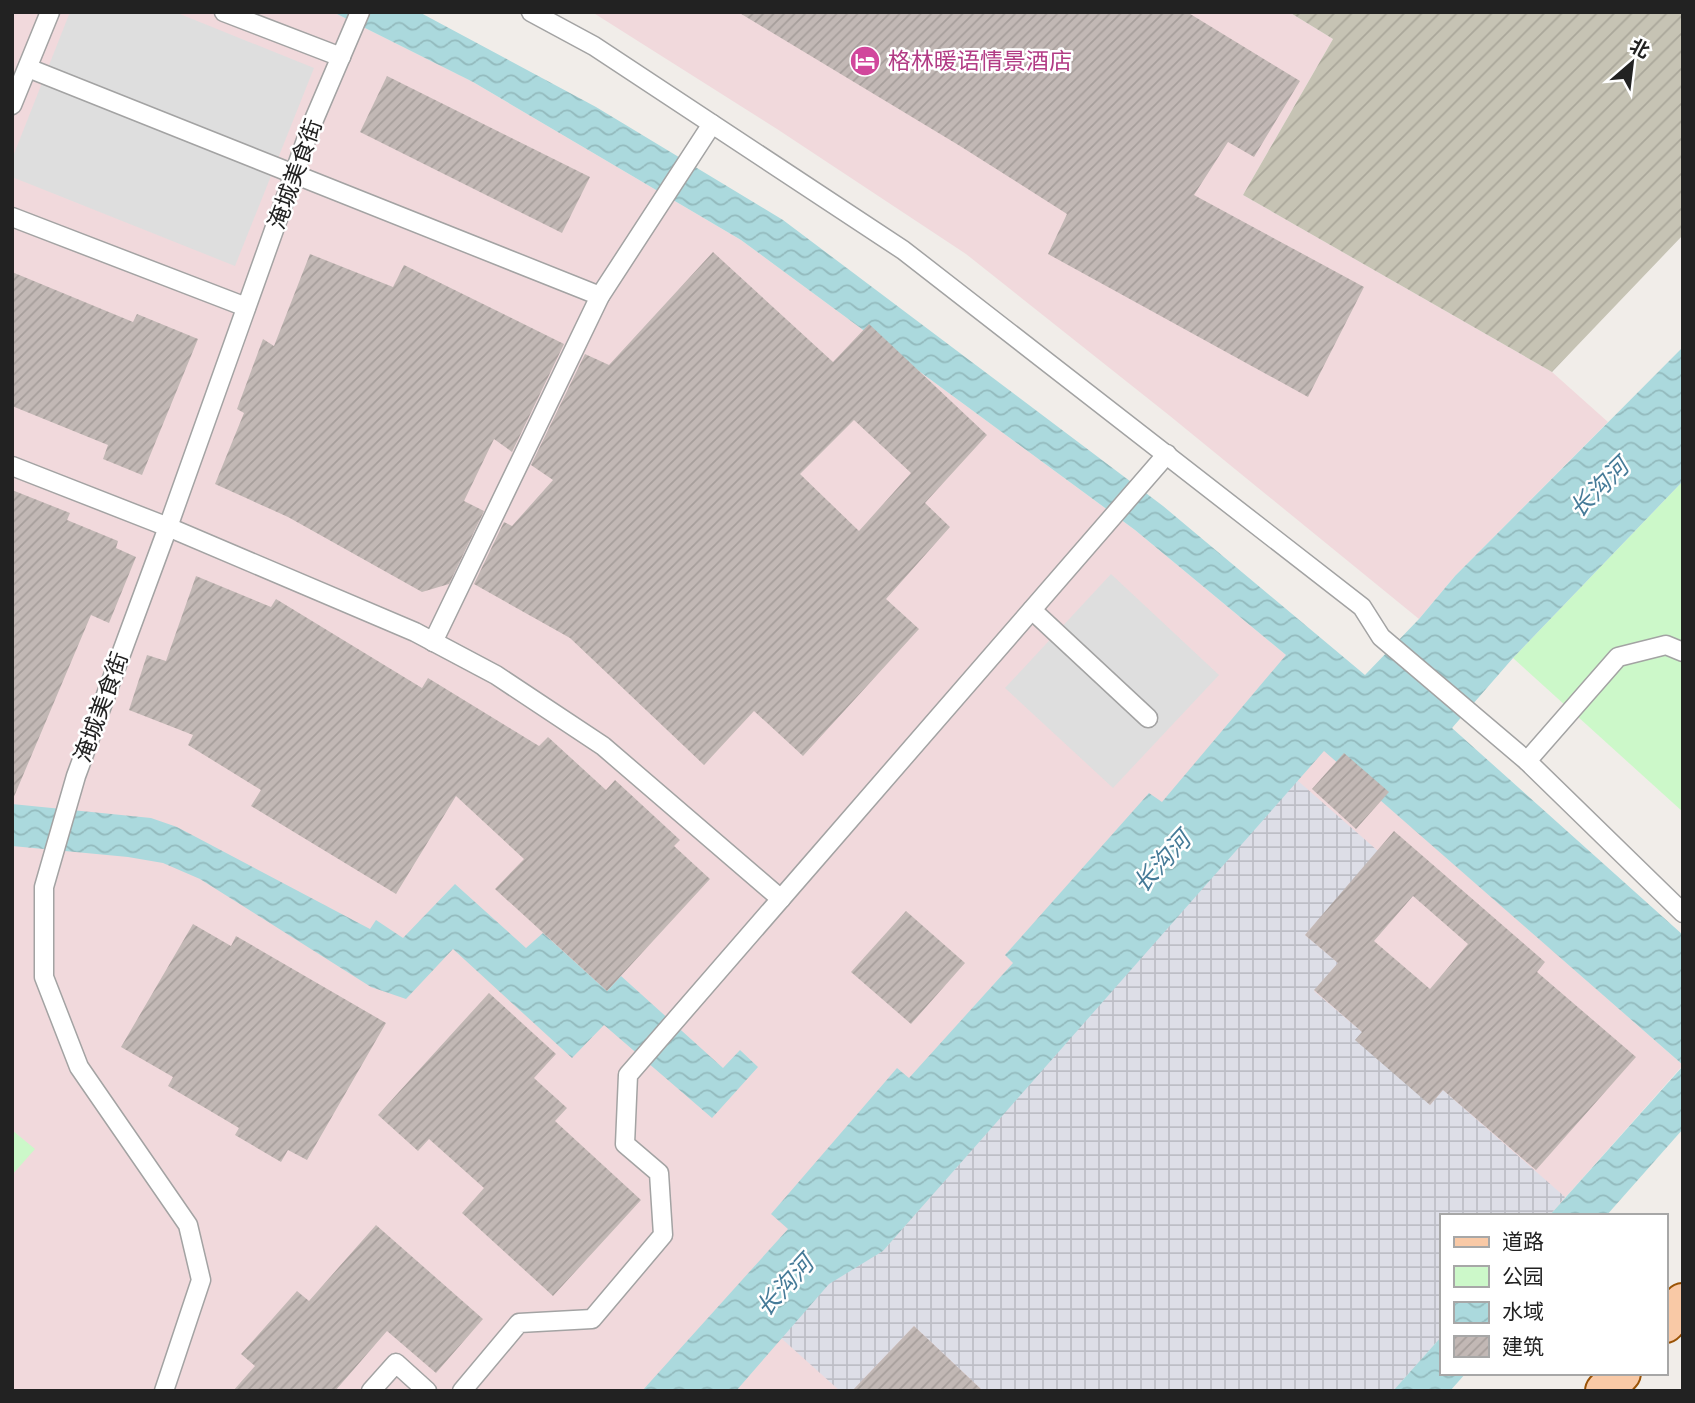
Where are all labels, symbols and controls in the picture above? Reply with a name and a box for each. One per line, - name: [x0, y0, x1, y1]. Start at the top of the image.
- north arrow: [1597, 28, 1667, 98]
- text: 北: [1626, 33, 1654, 62]
- hotel icon: 格林暖语情景酒店: [848, 44, 882, 78]
- place label: 格林暖语情景酒店: [888, 46, 1072, 74]
- street label: 淹城美食街: [261, 115, 327, 232]
- water label: 长沟河: [1562, 448, 1636, 523]
- street label: 淹城美食街: [67, 648, 133, 765]
- water label: 长沟河: [1126, 822, 1198, 897]
- legend: [1440, 1214, 1667, 1375]
- text: 道路: [1502, 1228, 1544, 1253]
- water label: 长沟河: [749, 1246, 821, 1321]
- text: 公园: [1502, 1263, 1544, 1288]
- text: 水域: [1502, 1298, 1544, 1323]
- text: 建筑: [1502, 1333, 1544, 1358]

